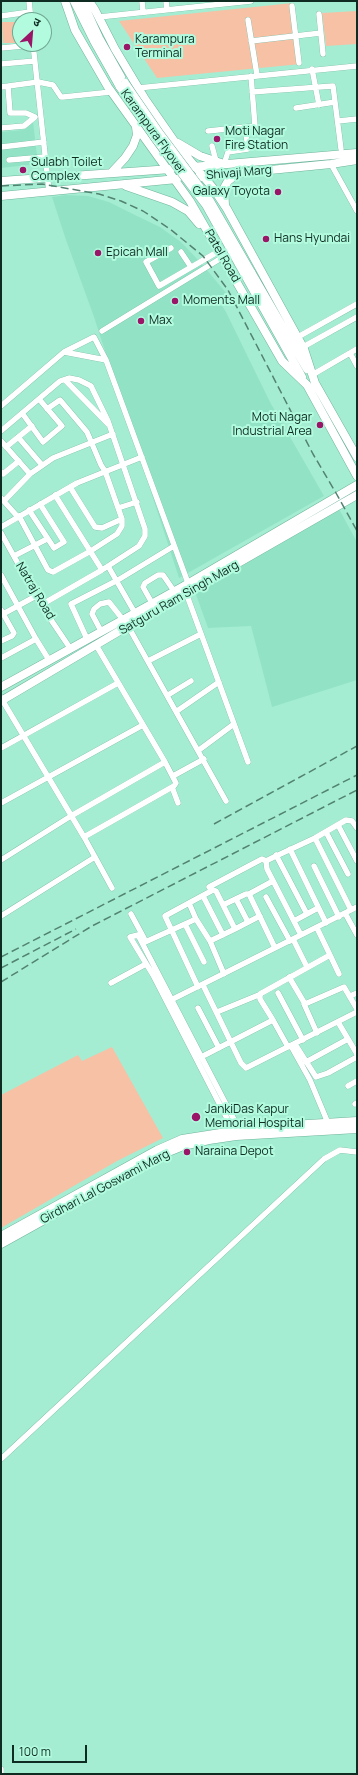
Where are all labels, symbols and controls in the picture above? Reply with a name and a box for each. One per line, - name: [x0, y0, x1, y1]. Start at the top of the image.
- north arrow: [12, 12, 52, 52]
- text: उ: [31, 14, 43, 30]
- place label: Karampura Terminal: [135, 33, 195, 61]
- marker: Karampura Terminal: [122, 42, 132, 52]
- street label: Karampura Flyover: [117, 87, 189, 177]
- place label: Moti Nagar Fire Station: [225, 125, 288, 153]
- marker: Moti Nagar Fire Station: [212, 134, 222, 144]
- place label: Sulabh Toilet Complex: [31, 156, 102, 184]
- street label: Shivaji Marg: [206, 163, 272, 183]
- marker: Sulabh Toilet Complex: [18, 165, 28, 175]
- place label: Galaxy Toyota: [193, 185, 270, 199]
- marker: Galaxy Toyota: [273, 187, 283, 197]
- street label: Patel Road: [201, 227, 243, 285]
- place label: Hans Hyundai: [274, 232, 350, 246]
- marker: Hans Hyundai: [261, 234, 271, 244]
- place label: Epicah Mall: [106, 246, 168, 260]
- marker: Epicah Mall: [93, 248, 103, 258]
- place label: Moments Mall: [183, 294, 260, 308]
- marker: Moments Mall: [170, 296, 180, 306]
- place label: Max: [149, 314, 172, 328]
- marker: Max: [136, 316, 146, 326]
- place label: Moti Nagar Industrial Area: [232, 411, 312, 439]
- marker: Moti Nagar Industrial Area: [315, 420, 325, 430]
- street label: Satguru Ram Singh Marg: [117, 558, 241, 638]
- street label: Natraj Road: [12, 560, 58, 622]
- place label: JankiDas Kapur Memorial Hospital: [205, 1103, 304, 1131]
- marker: JankiDas Kapur Memorial Hospital: [190, 1111, 202, 1123]
- place label: Naraina Depot: [195, 1145, 274, 1159]
- street label: Girdhari Lal Goswami Marg: [38, 1147, 172, 1227]
- marker: Naraina Depot: [182, 1147, 192, 1157]
- scale bar: [14, 1737, 89, 1763]
- text: 100 m: [19, 1743, 51, 1760]

